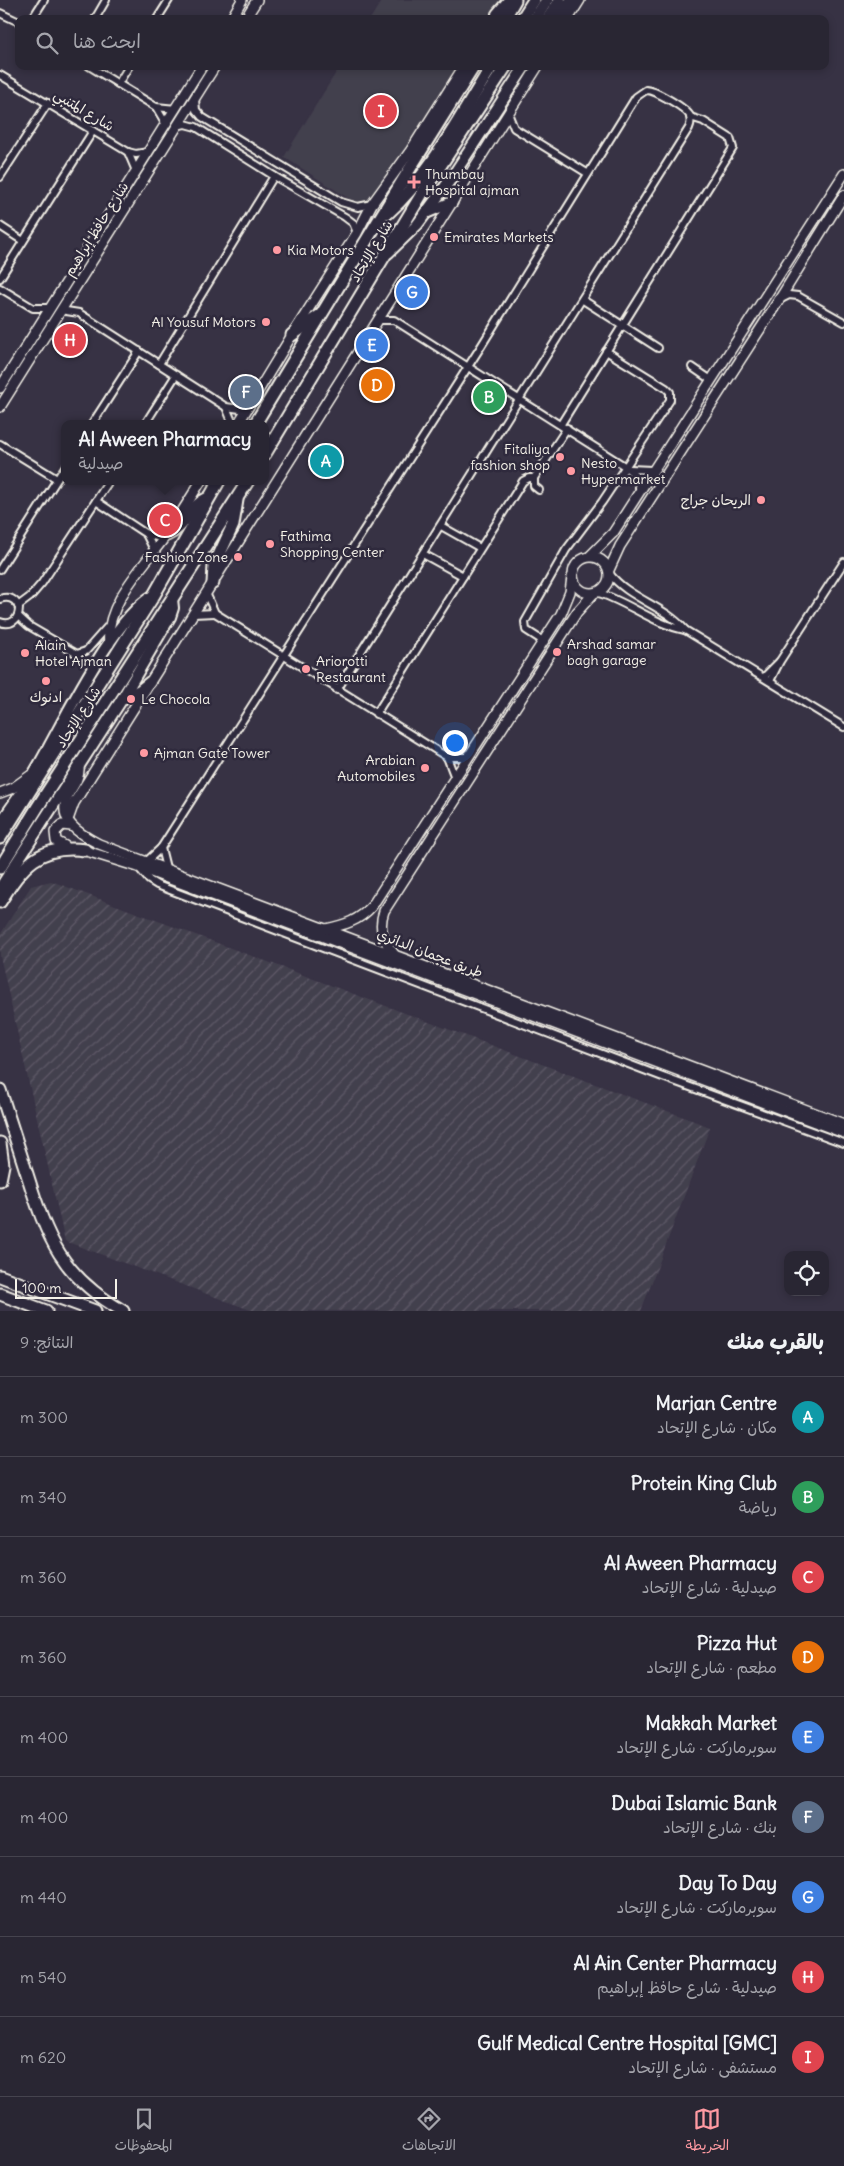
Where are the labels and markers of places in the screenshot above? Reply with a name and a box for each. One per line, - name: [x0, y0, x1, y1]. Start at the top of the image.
- pin: I: [365, 92, 397, 130]
- place label: Thumbay Hospital ajman: [425, 165, 519, 199]
- marker: Thumbay Hospital ajman: [407, 175, 421, 189]
- place label: Emirates Markets: [444, 228, 554, 246]
- marker: Emirates Markets: [428, 231, 440, 243]
- place label: Kia Motors: [287, 241, 354, 259]
- marker: Kia Motors: [271, 244, 283, 256]
- pin: G: [396, 273, 428, 311]
- place label: Al Yousuf Motors: [152, 313, 256, 331]
- marker: Al Yousuf Motors: [260, 316, 272, 328]
- pin: H: [54, 321, 86, 359]
- pin: E: [356, 326, 388, 364]
- pin: D: [361, 366, 393, 404]
- pin: F: [230, 373, 262, 411]
- pin: B: [473, 378, 505, 416]
- place label: Fitaliya fashion shop: [470, 440, 550, 474]
- pin: A: [310, 442, 342, 480]
- marker: Fitaliya fashion shop: [554, 451, 566, 463]
- place label: Nesto Hypermarket: [581, 454, 666, 488]
- marker: Nesto Hypermarket: [565, 465, 577, 477]
- place label: الريحان جراج: [681, 491, 751, 510]
- marker: الريحان جراج: [755, 494, 767, 506]
- pin: C: [149, 501, 181, 539]
- place label: Fathima Shopping Center: [280, 527, 385, 561]
- marker: Fathima Shopping Center: [264, 538, 276, 550]
- place label: Fashion Zone: [145, 548, 228, 566]
- marker: Fashion Zone: [232, 551, 244, 563]
- place label: Arshad samar bagh garage: [567, 635, 656, 669]
- place label: Alain Hotel Ajman: [35, 636, 112, 670]
- marker: Arshad samar bagh garage: [551, 646, 563, 658]
- marker: Alain Hotel Ajman: [19, 647, 31, 659]
- place label: Ariorotti Restaurant: [316, 652, 386, 686]
- marker: Ariorotti Restaurant: [300, 663, 312, 675]
- marker: ادنوك: [40, 675, 52, 687]
- place label: ادنوك: [30, 688, 62, 706]
- place label: Le Chocola: [141, 690, 210, 708]
- marker: Le Chocola: [125, 693, 137, 705]
- place label: Ajman Gate Tower: [154, 744, 270, 762]
- marker: Ajman Gate Tower: [138, 747, 150, 759]
- place label: Arabian Automobiles: [337, 751, 415, 785]
- marker: Arabian Automobiles: [419, 762, 431, 774]

